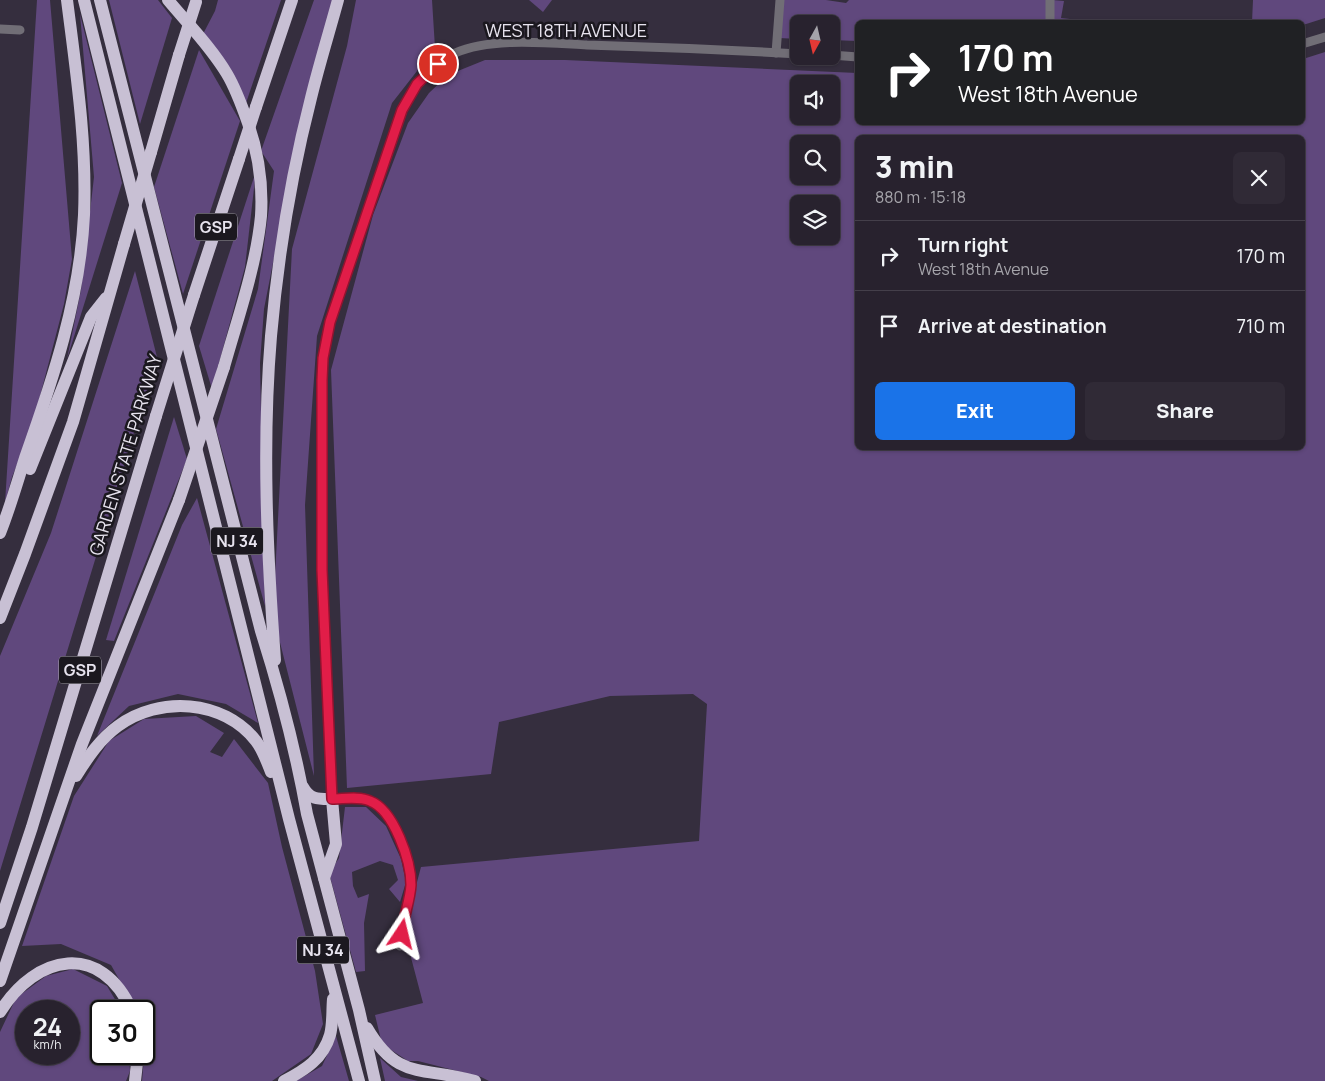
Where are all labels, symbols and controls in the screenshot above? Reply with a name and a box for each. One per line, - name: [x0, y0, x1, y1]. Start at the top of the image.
- north arrow: [790, 15, 840, 65]
- map controls: [790, 15, 840, 245]
- street label: WEST 18TH AVENUE: [485, 18, 647, 42]
- text: 170 m: [958, 34, 1054, 82]
- icon: right: [875, 40, 940, 105]
- pin: [417, 43, 459, 85]
- icon: arrive: [424, 50, 452, 78]
- button: sound: [790, 75, 840, 125]
- text: West 18th Avenue: [958, 79, 1138, 109]
- button: search: [790, 135, 840, 185]
- text: 3 min: [875, 146, 954, 187]
- button: close: [1233, 152, 1285, 204]
- text: 880 m · 15:18: [875, 186, 966, 208]
- button: layers: [790, 195, 840, 245]
- road number: GSP: [195, 213, 237, 240]
- text: Turn right: [918, 232, 1008, 258]
- icon: right: [875, 242, 903, 270]
- text: 170 m: [1237, 243, 1285, 269]
- text: West 18th Avenue: [918, 258, 1049, 280]
- icon: arrive: [875, 312, 903, 340]
- text: Arrive at destination: [918, 313, 1107, 339]
- text: 710 m: [1237, 313, 1285, 339]
- street label: GARDEN STATE PARKWAY: [83, 350, 167, 558]
- button: Exit: [875, 382, 1075, 440]
- button: Share: [1085, 382, 1285, 440]
- road number: NJ 34: [211, 528, 263, 554]
- road number: GSP: [59, 656, 101, 684]
- position arrow: [375, 907, 427, 959]
- road number: NJ 34: [297, 936, 349, 964]
- speed limit sign: 30: [90, 1000, 155, 1065]
- text: 24: [33, 1009, 62, 1044]
- text: km/h: [34, 1036, 61, 1053]

